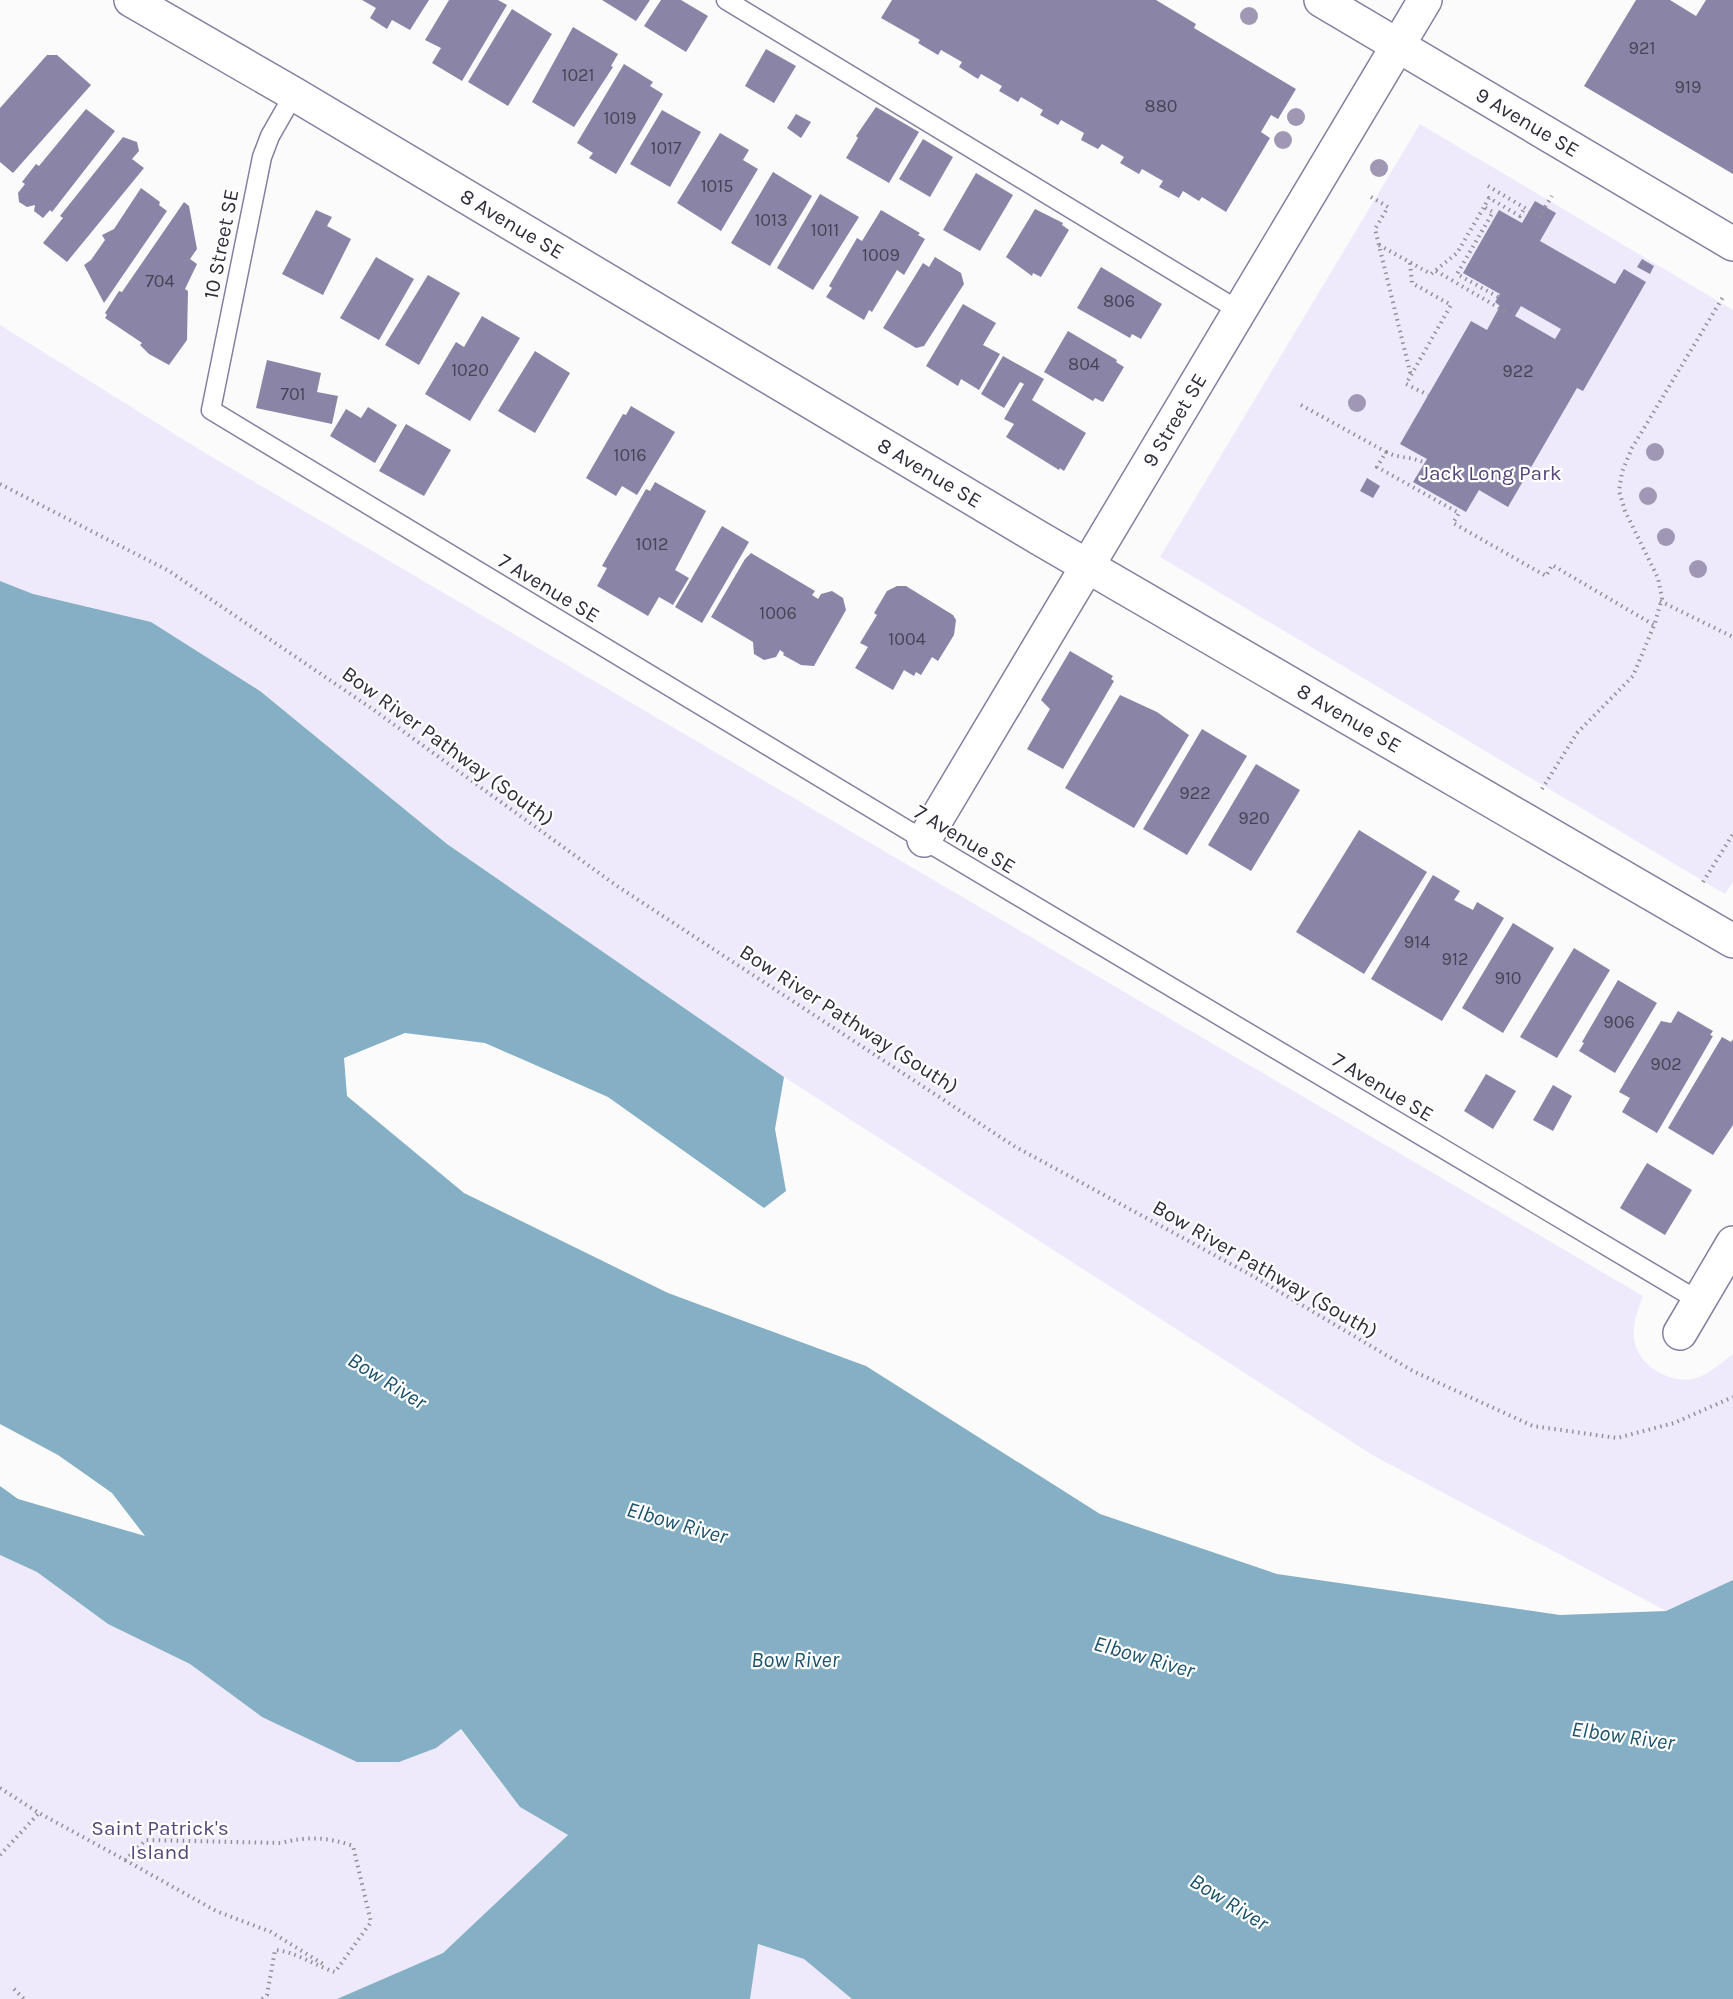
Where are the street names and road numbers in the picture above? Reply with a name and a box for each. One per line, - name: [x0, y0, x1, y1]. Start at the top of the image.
- street label: 9 Avenue SE: [1472, 82, 1583, 162]
- street label: 8 Avenue SE: [456, 184, 568, 264]
- street label: 10 Street SE: [199, 187, 243, 301]
- street label: 9 Street SE: [1137, 369, 1212, 471]
- street label: 8 Avenue SE: [873, 433, 986, 513]
- street label: 7 Avenue SE: [494, 548, 604, 628]
- street label: Bow River Pathway (South): [338, 661, 558, 831]
- street label: 8 Avenue SE: [1293, 678, 1406, 758]
- street label: 7 Avenue SE: [910, 799, 1020, 879]
- street label: Bow River Pathway (South): [735, 939, 963, 1099]
- street label: 7 Avenue SE: [1328, 1047, 1438, 1127]
- street label: Bow River Pathway (South): [1148, 1195, 1382, 1343]

